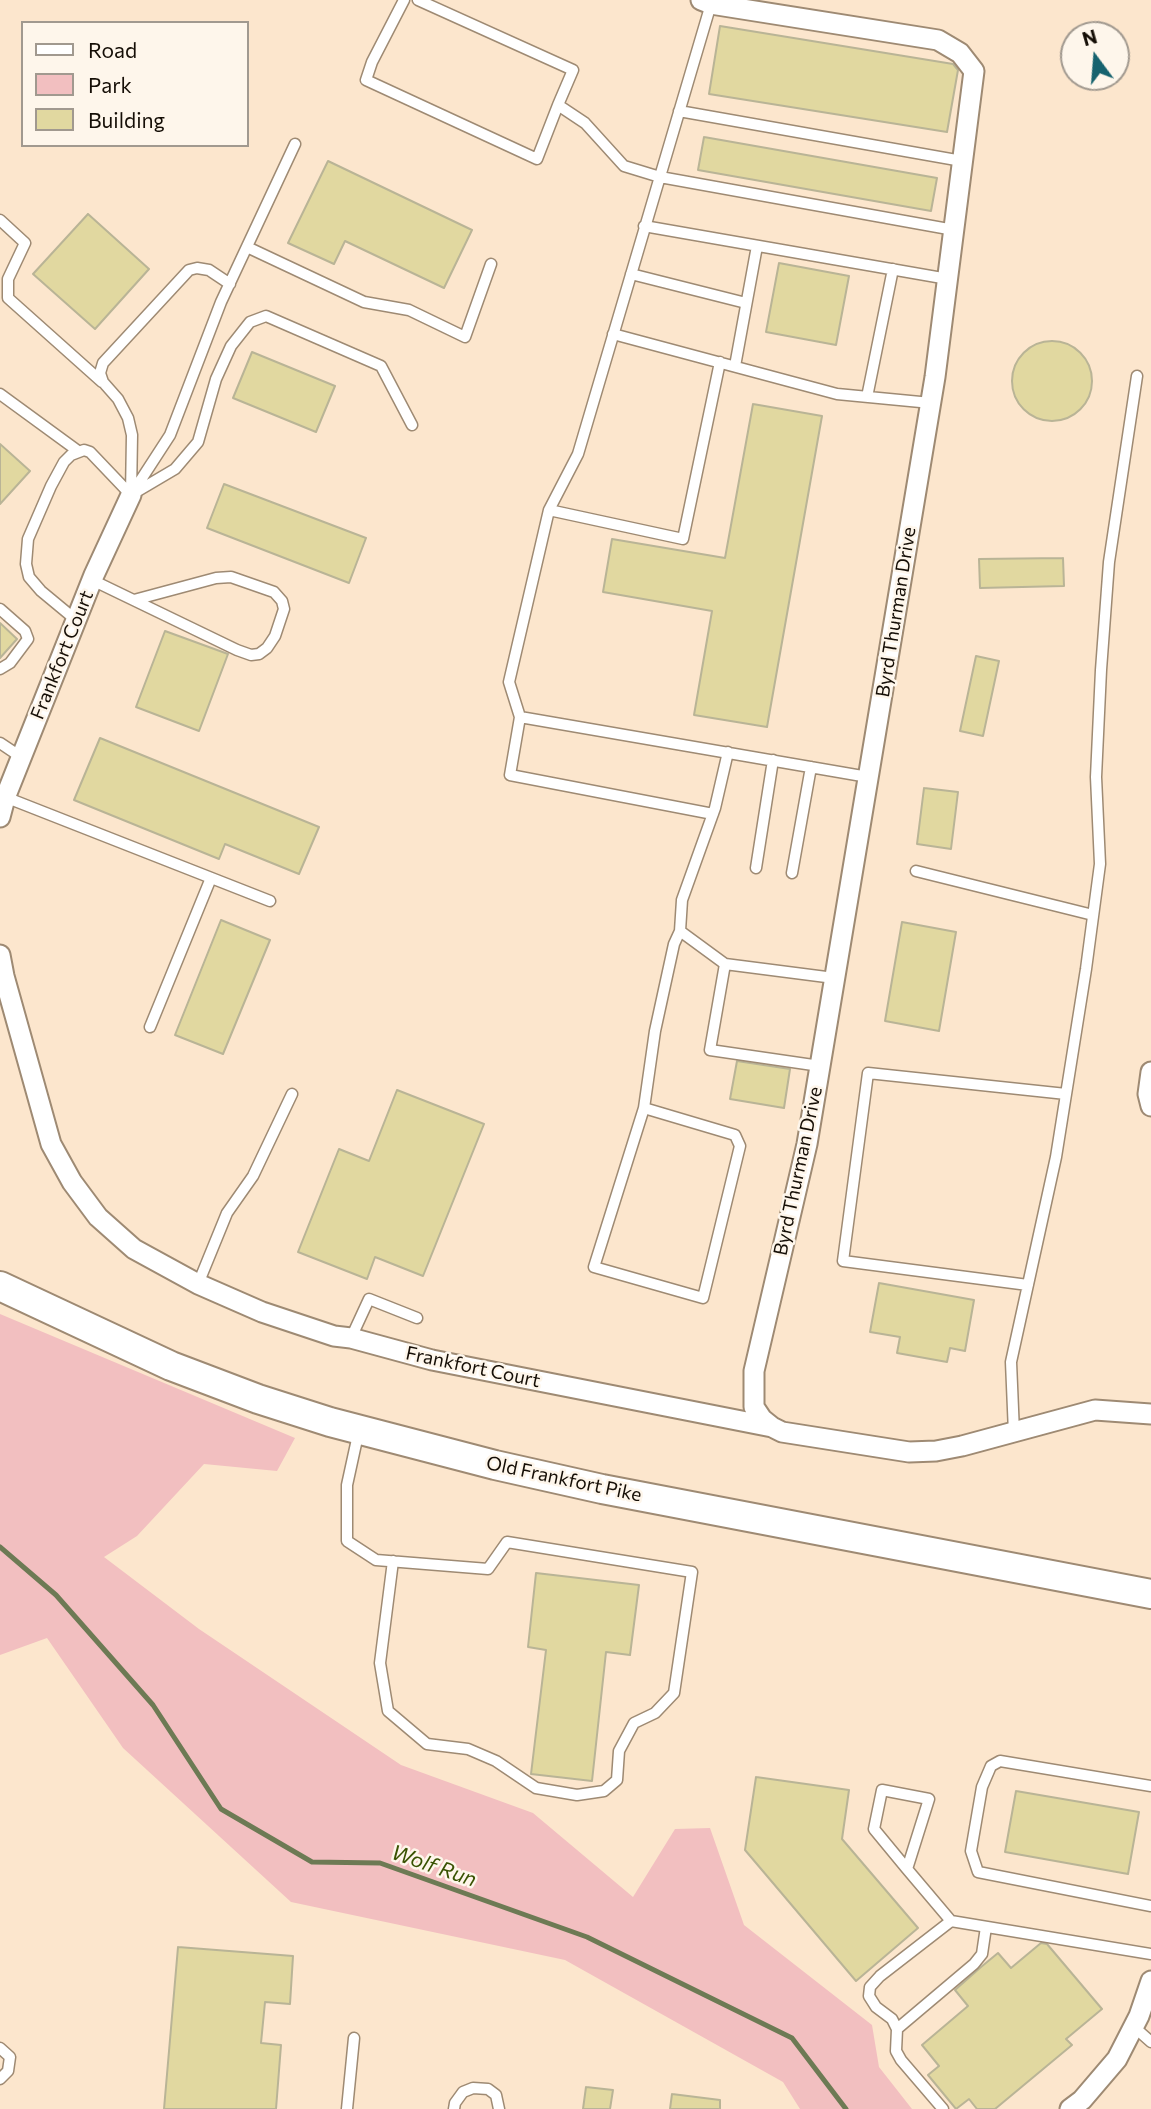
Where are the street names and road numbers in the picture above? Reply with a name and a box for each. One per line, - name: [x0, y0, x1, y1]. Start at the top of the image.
- street label: Byrd Thurman Drive: [871, 525, 921, 699]
- street label: Frankfort Court: [26, 587, 98, 723]
- street label: Byrd Thurman Drive: [769, 1084, 827, 1258]
- street label: Frankfort Court: [404, 1342, 542, 1392]
- street label: Old Frankfort Pike: [484, 1451, 644, 1507]

